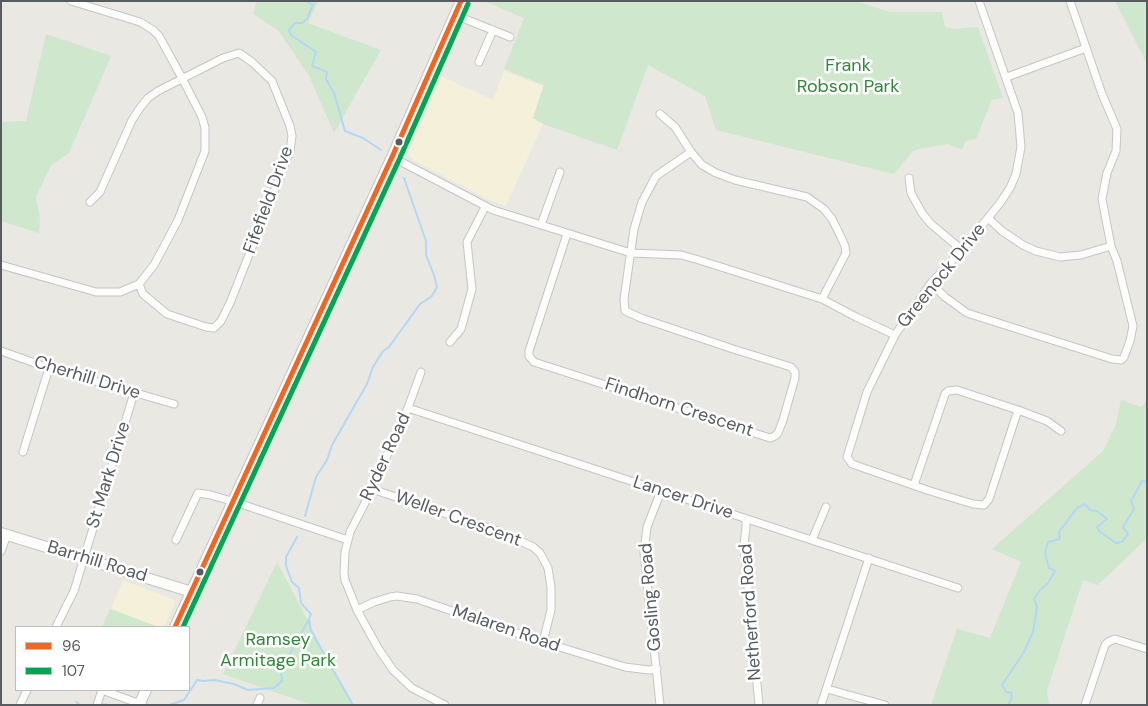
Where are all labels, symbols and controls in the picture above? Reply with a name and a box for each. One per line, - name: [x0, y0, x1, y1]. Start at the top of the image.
- park label: Frank Robson Park: [797, 55, 899, 98]
- unlabelled marker: [394, 137, 404, 147]
- street label: Fifefield Drive: [240, 143, 298, 257]
- street label: Greenock Drive: [893, 219, 991, 333]
- street label: Cherhill Drive: [31, 352, 143, 404]
- street label: Findhorn Crescent: [602, 374, 756, 442]
- street label: Ryder Road: [356, 410, 416, 504]
- street label: St Mark Drive: [83, 419, 135, 531]
- street label: Lancer Drive: [630, 472, 736, 524]
- street label: Weller Crescent: [392, 486, 524, 552]
- street label: Barrhill Road: [44, 537, 150, 587]
- street label: Gosling Road: [636, 542, 666, 652]
- street label: Netherford Road: [735, 543, 767, 681]
- unlabelled marker: [195, 567, 205, 577]
- street label: Malaren Road: [449, 601, 563, 657]
- legend: [15, 626, 190, 691]
- park label: Ramsey Armitage Park: [220, 629, 336, 672]
- text: 96: [62, 636, 81, 656]
- text: 107: [62, 661, 85, 681]

